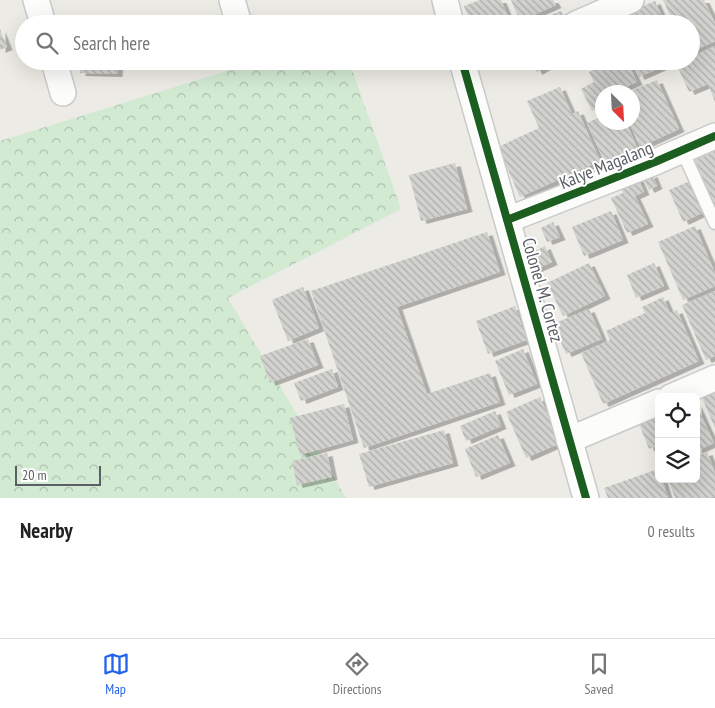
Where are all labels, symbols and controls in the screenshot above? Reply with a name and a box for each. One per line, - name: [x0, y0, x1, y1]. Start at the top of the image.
- search box: [15, 15, 700, 70]
- icon: search: [33, 29, 61, 57]
- text: Search here: [73, 31, 150, 55]
- north arrow: [595, 85, 640, 130]
- street label: Kalye Magalang: [556, 136, 656, 194]
- street label: Colonel M. Cortez: [517, 235, 569, 345]
- map controls: [655, 393, 700, 483]
- button: locate: [655, 393, 700, 438]
- button: layers: [655, 438, 700, 483]
- scale bar: [15, 463, 101, 486]
- text: 20 m: [22, 466, 47, 484]
- text: Nearby: [20, 517, 73, 544]
- text: 0 results: [648, 521, 695, 541]
- tab: Map: [102, 650, 130, 698]
- tab: Directions: [333, 650, 381, 698]
- tab: Saved: [585, 650, 613, 698]

